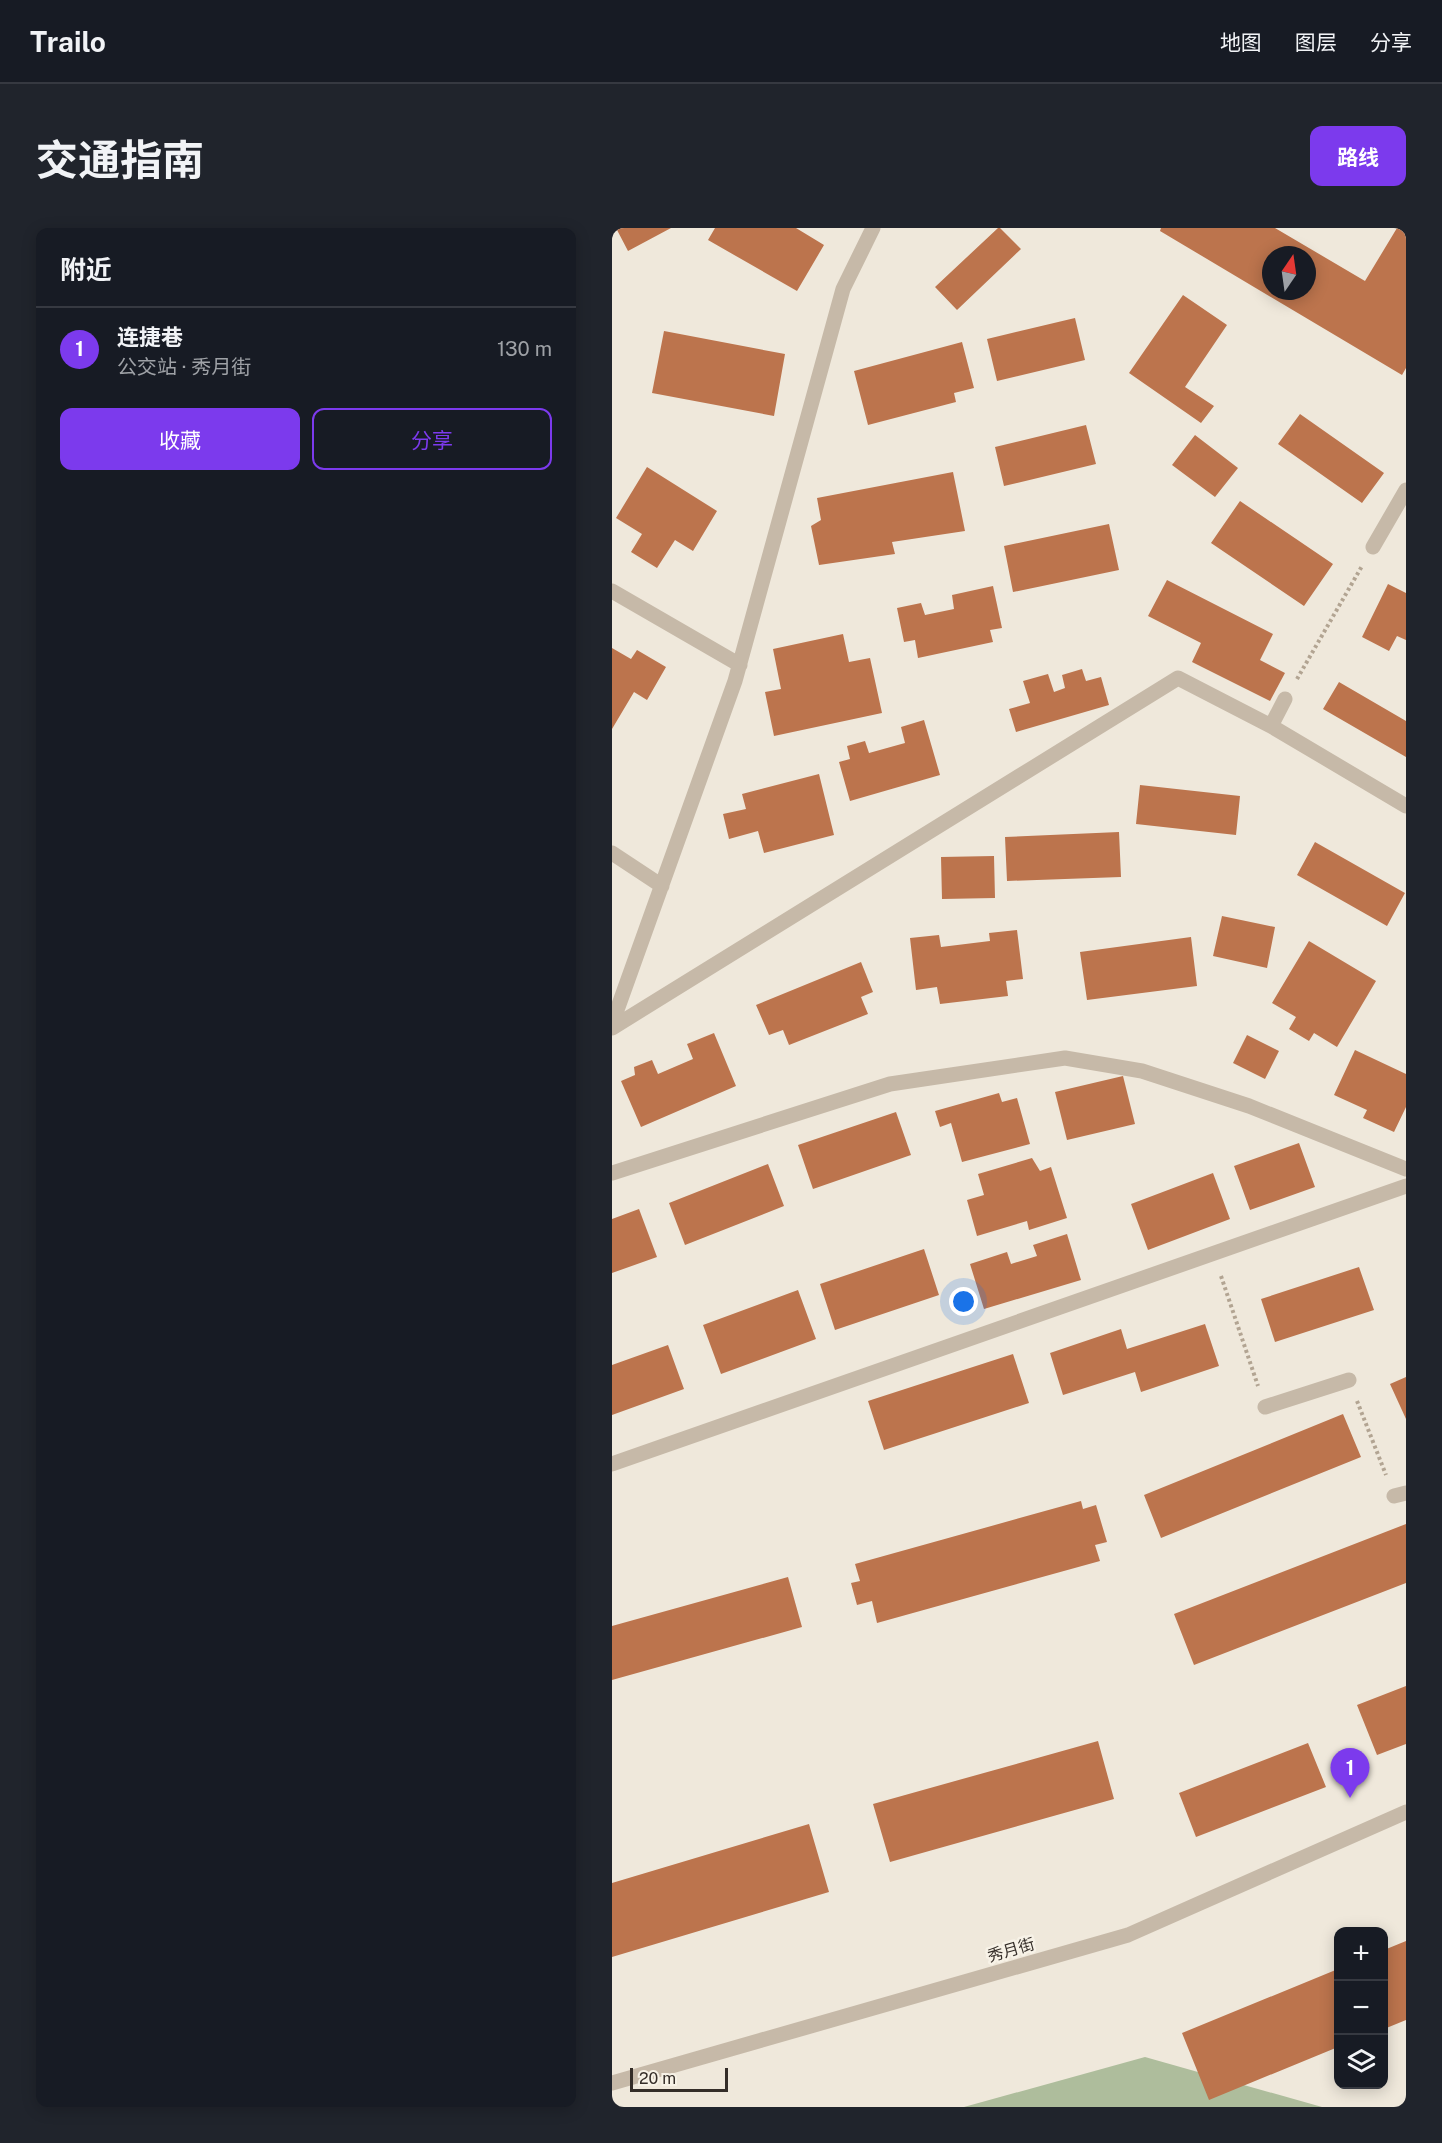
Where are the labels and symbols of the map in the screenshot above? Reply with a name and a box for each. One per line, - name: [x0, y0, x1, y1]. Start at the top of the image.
- north arrow: [1262, 246, 1316, 300]
- your location: [949, 1287, 978, 1316]
- pin: 1: [1330, 1748, 1370, 1798]
- street label: 秀月街: [985, 1934, 1037, 1966]
- scale bar: [630, 2065, 728, 2092]

